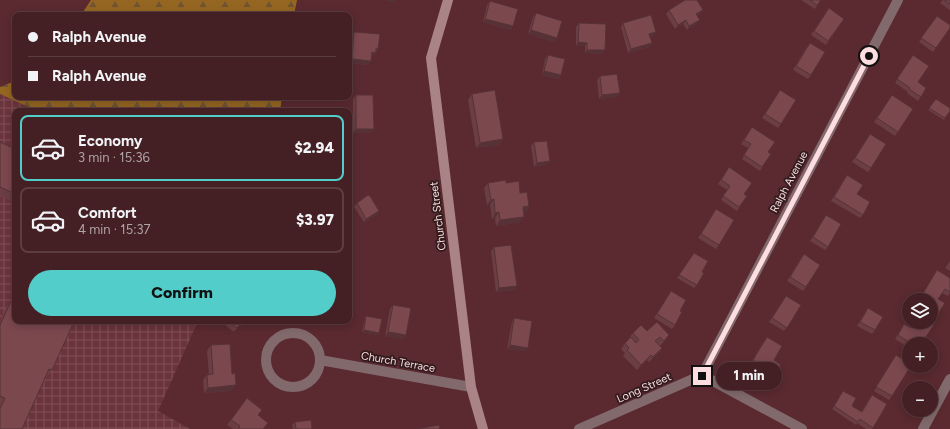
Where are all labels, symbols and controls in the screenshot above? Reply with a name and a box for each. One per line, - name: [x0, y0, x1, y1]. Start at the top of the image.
- text: Ralph Avenue: [52, 28, 146, 46]
- route start: [860, 47, 878, 65]
- text: Ralph Avenue: [52, 67, 146, 85]
- icon: car: [30, 130, 66, 166]
- text: Economy: [78, 132, 143, 150]
- text: $2.94: [295, 139, 334, 157]
- street label: Ralph Avenue: [767, 149, 811, 215]
- text: 3 min · 15:36: [78, 150, 150, 165]
- street label: Church Street: [427, 181, 449, 251]
- icon: car: [30, 202, 66, 238]
- text: Comfort: [78, 204, 137, 222]
- text: $3.97: [296, 211, 334, 229]
- text: 4 min · 15:37: [78, 222, 151, 237]
- button: Confirm: [28, 270, 336, 316]
- map controls: [902, 293, 938, 417]
- button: layers: [902, 293, 938, 329]
- button: +: [902, 337, 938, 373]
- street label: Church Terrace: [360, 349, 436, 375]
- callout: 1 min: [716, 362, 782, 390]
- route end: [693, 367, 711, 385]
- text: 1 min: [733, 368, 765, 383]
- street label: Long Street: [615, 370, 673, 406]
- button: −: [902, 381, 938, 417]

